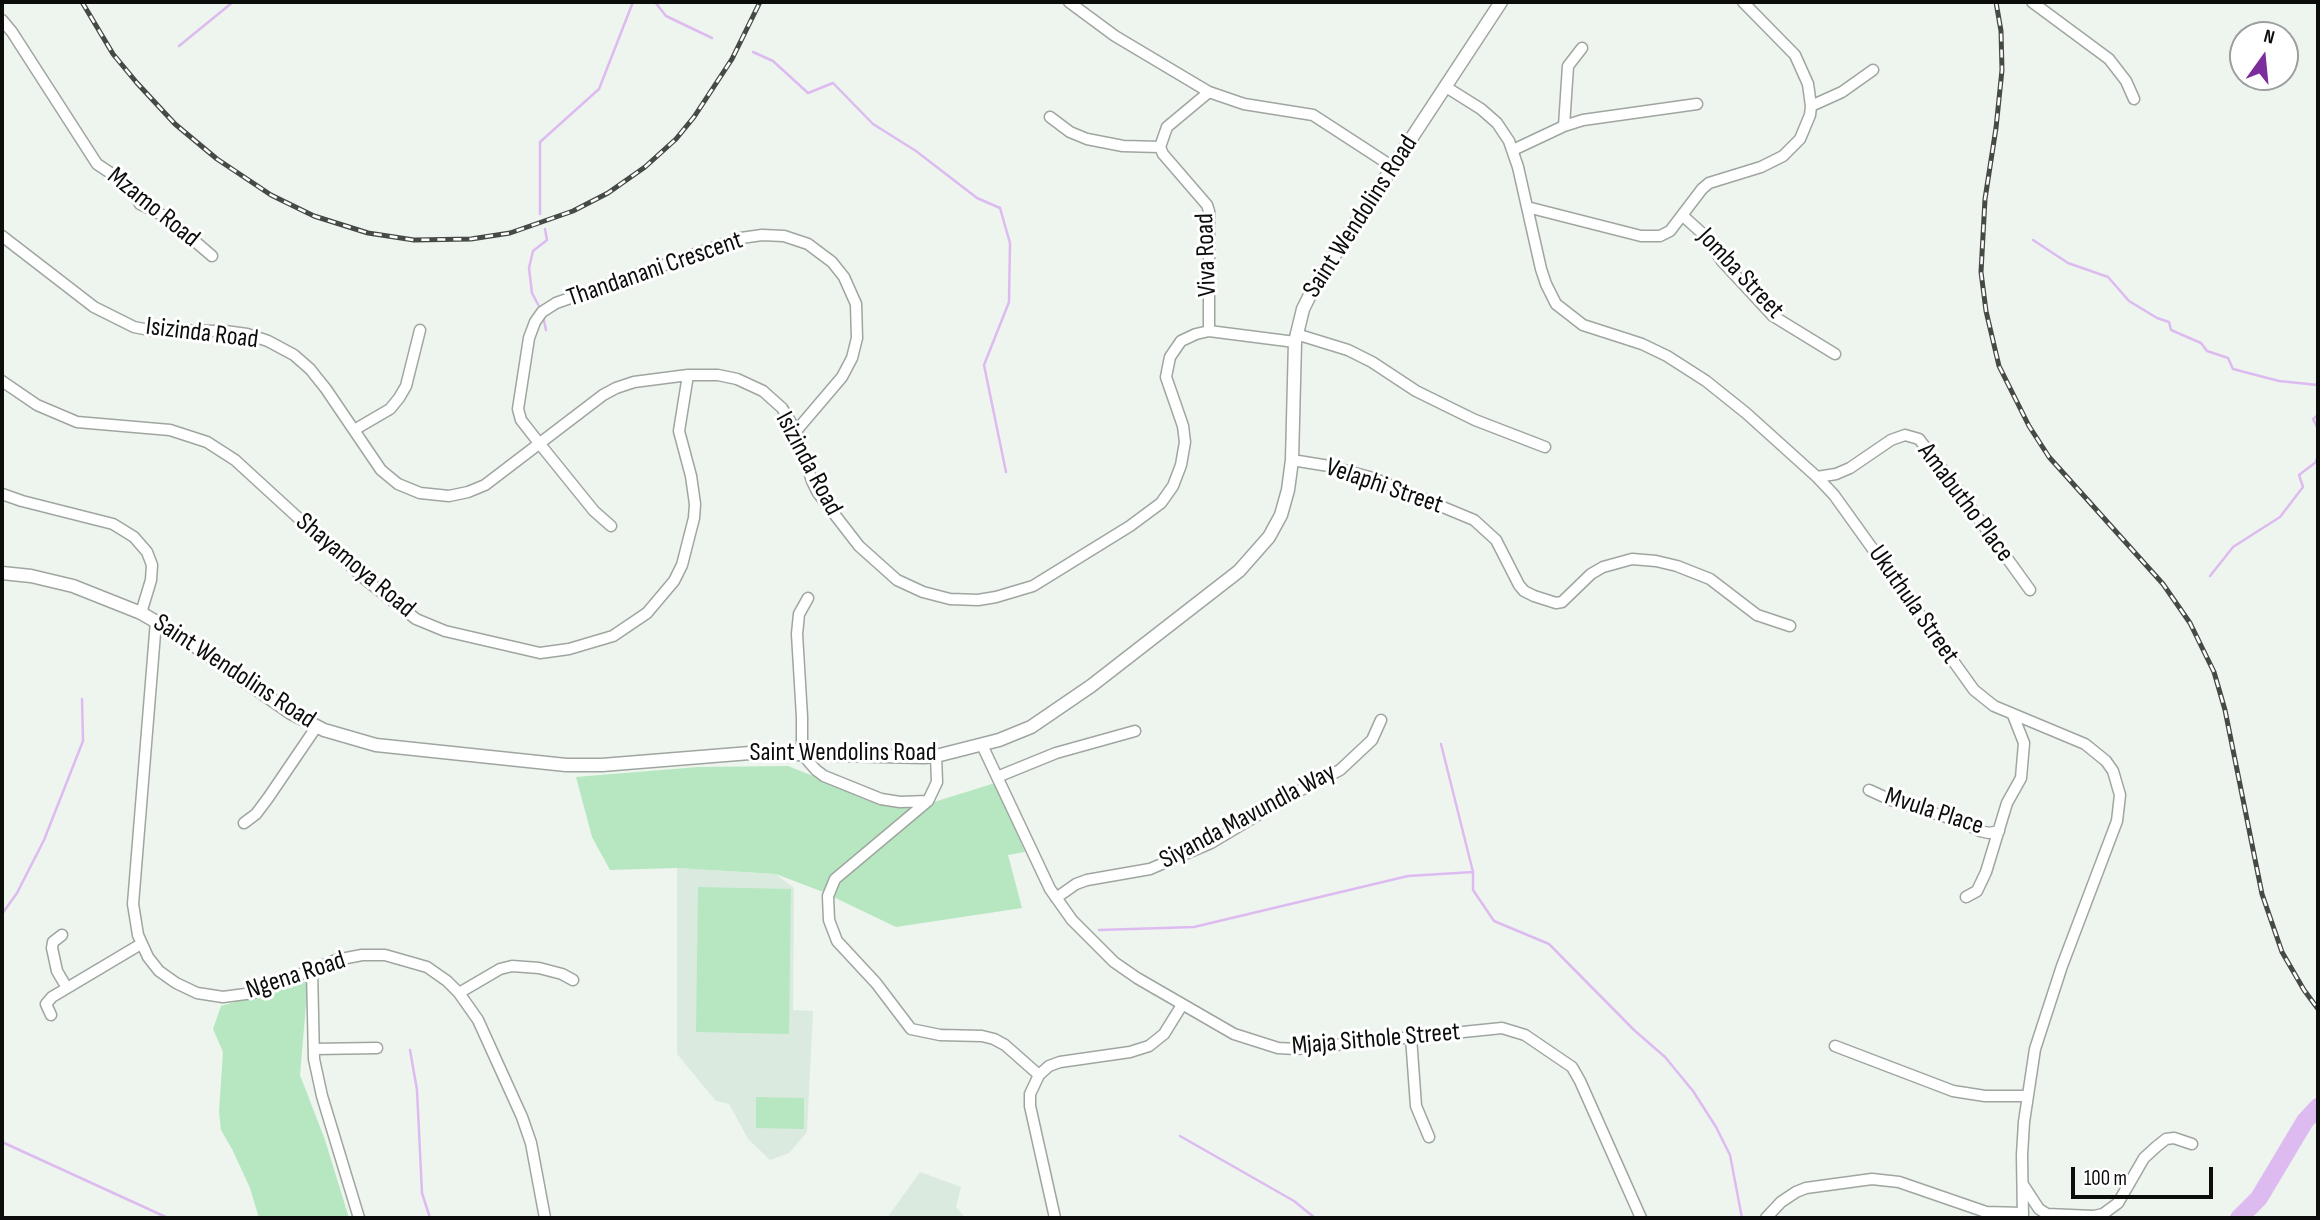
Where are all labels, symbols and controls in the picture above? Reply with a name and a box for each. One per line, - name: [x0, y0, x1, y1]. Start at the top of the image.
- north arrow: [2229, 21, 2299, 91]
- text: N: [2261, 25, 2277, 50]
- street label: Saint Wendolins Road: [1297, 130, 1425, 304]
- street label: Mzamo Road: [101, 161, 205, 255]
- street label: Viva Road: [1190, 213, 1224, 297]
- street label: Jomba Street: [1690, 222, 1790, 326]
- street label: Thandanani Crescent: [563, 225, 747, 315]
- street label: Isizinda Road: [144, 312, 260, 356]
- street label: Isizinda Road: [768, 407, 848, 521]
- street label: Amabutho Place: [1910, 437, 2020, 569]
- street label: Velaphi Street: [1321, 452, 1447, 522]
- street label: Shayamoya Road: [289, 507, 421, 625]
- street label: Ukuthula Street: [1861, 540, 1965, 670]
- street label: Saint Wendolins Road: [147, 608, 321, 736]
- street label: Saint Wendolins Road: [749, 737, 937, 769]
- street label: Siyanda Mavundla Way: [1155, 757, 1341, 877]
- street label: Mvula Place: [1881, 781, 1987, 843]
- street label: Ngena Road: [242, 945, 350, 1007]
- street label: Mjaja Sithole Street: [1290, 1017, 1462, 1063]
- scale bar: [2075, 1154, 2217, 1198]
- text: 100 m: [2084, 1166, 2127, 1191]

